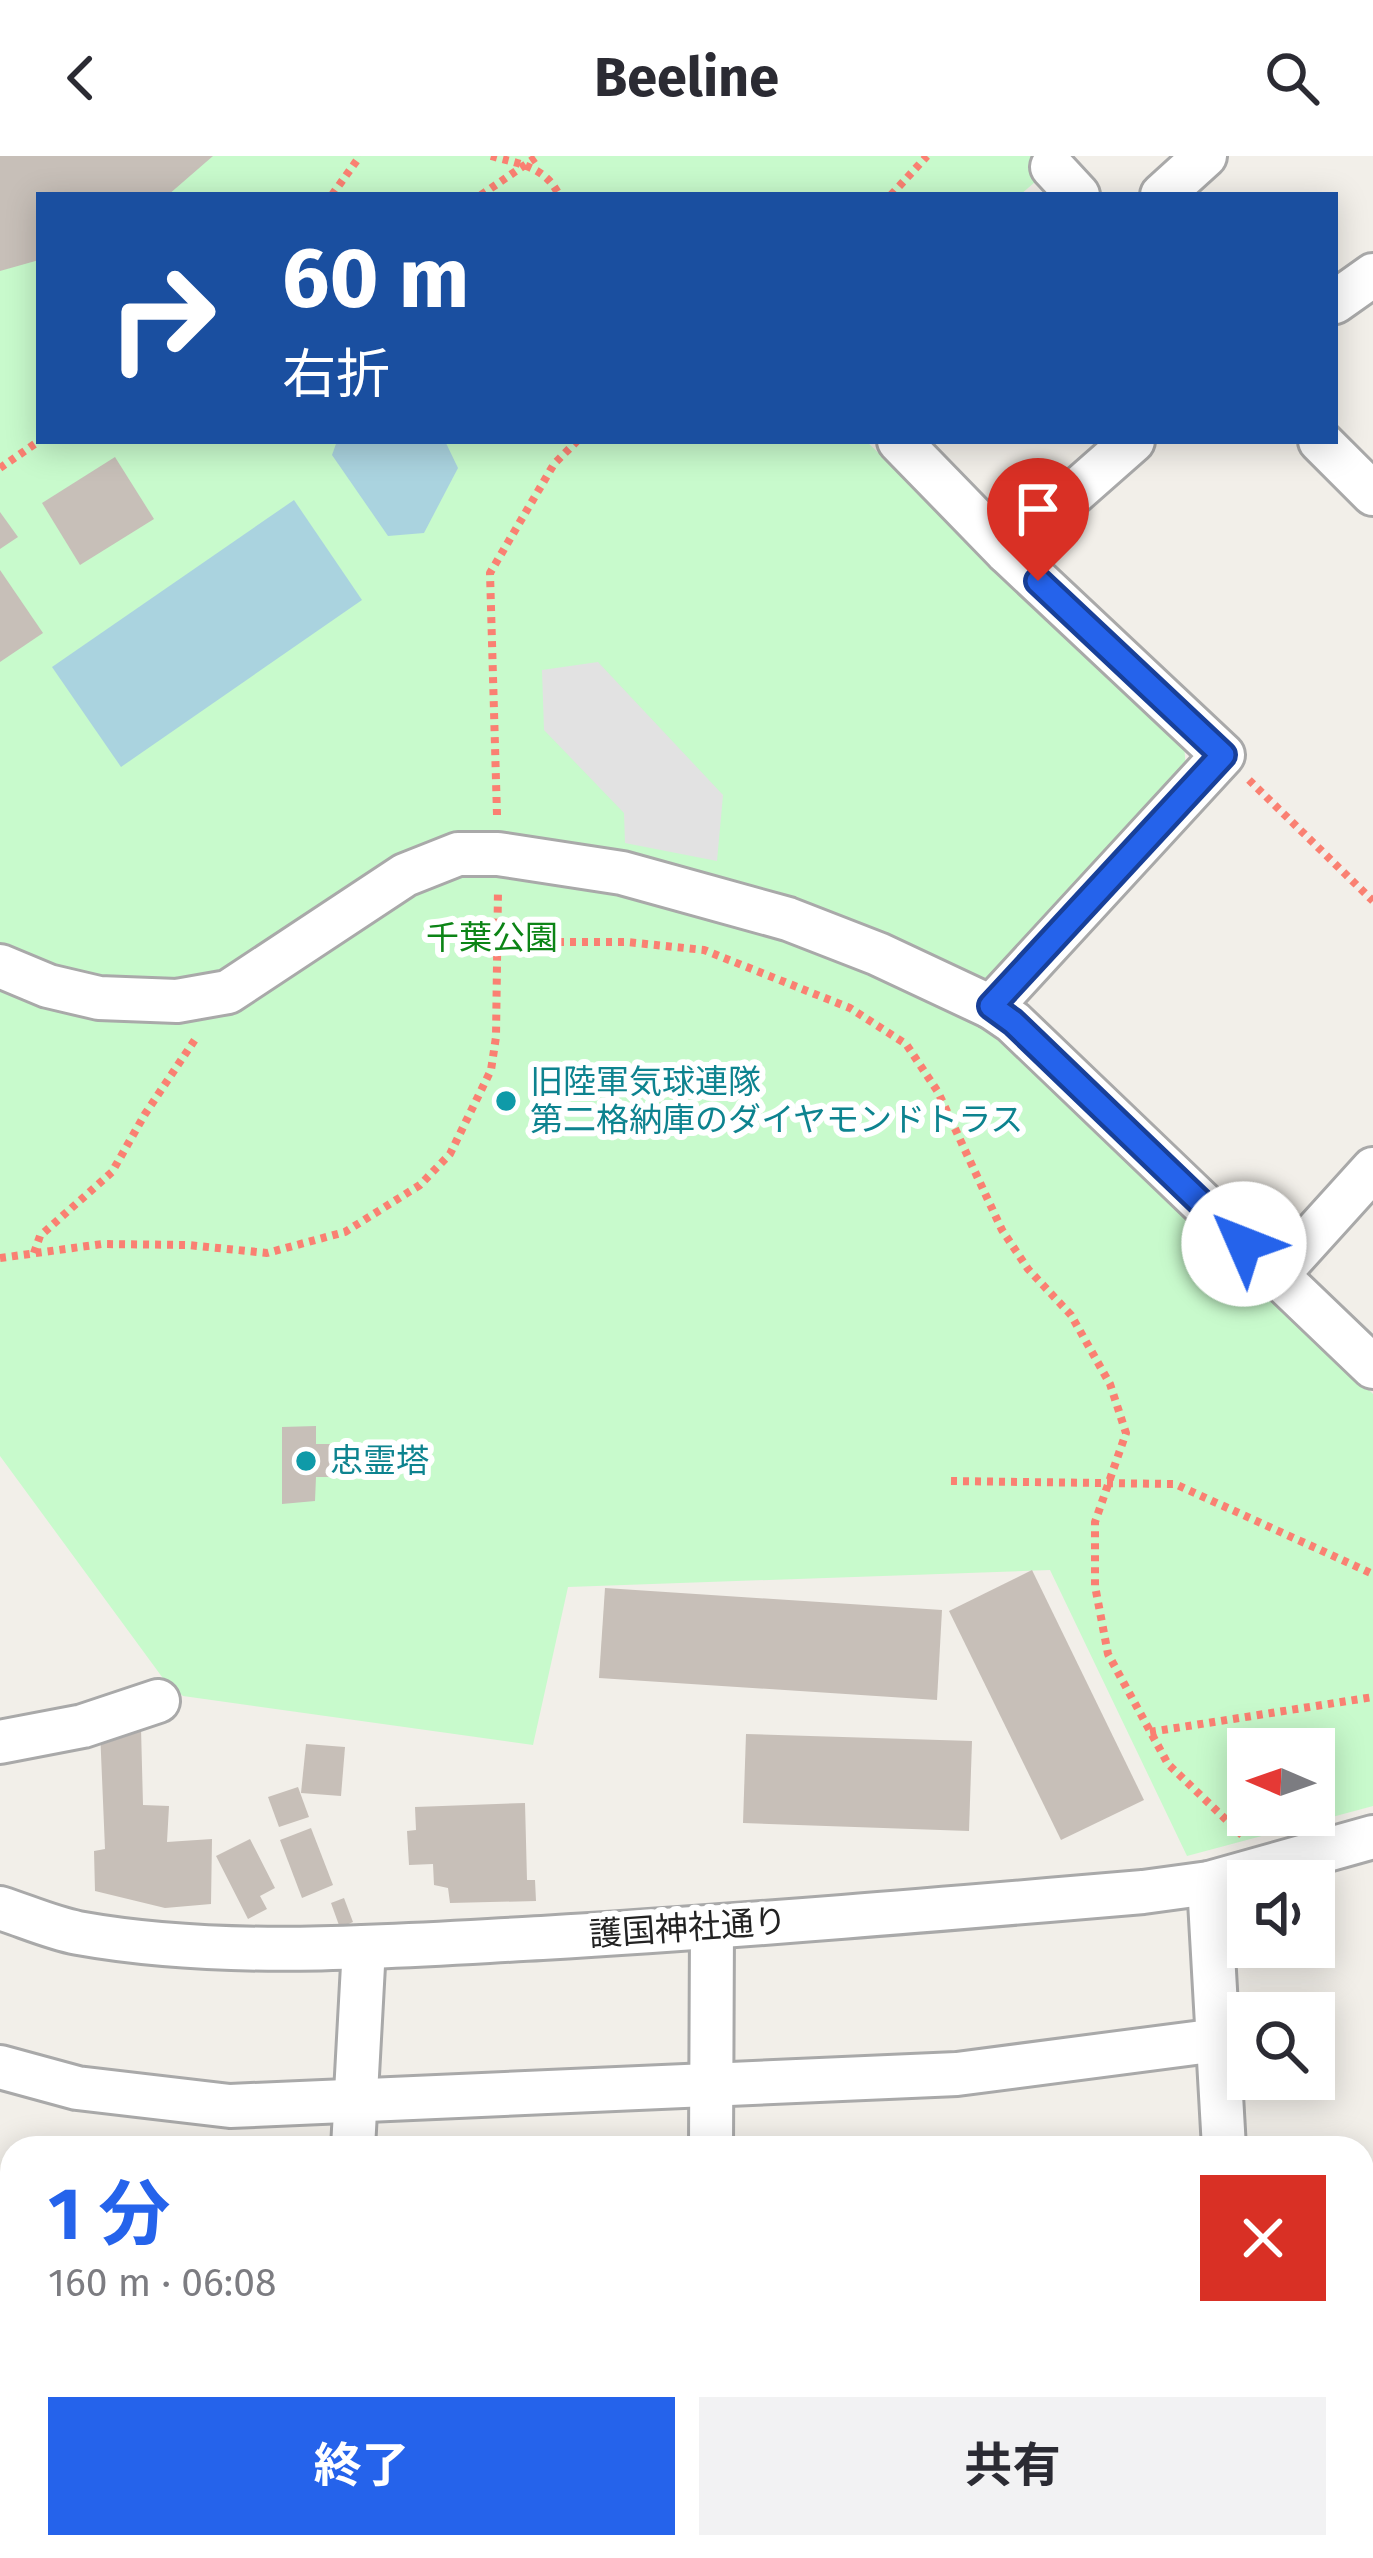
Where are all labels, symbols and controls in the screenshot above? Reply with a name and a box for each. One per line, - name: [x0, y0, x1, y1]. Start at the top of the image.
- icon: back: [48, 45, 114, 111]
- icon: search: [1259, 45, 1325, 111]
- text: Beeline: [594, 46, 779, 110]
- text: 60 m: [282, 228, 469, 329]
- icon: right: [84, 240, 240, 396]
- text: 右折: [282, 343, 390, 407]
- pin: [987, 458, 1089, 581]
- icon: arrive: [1005, 476, 1071, 542]
- park label: 千葉公園: [426, 918, 558, 958]
- place label: 旧陸軍気球連隊 第二格納庫のダイヤモンドトラス: [530, 1062, 1023, 1140]
- marker: 旧陸軍気球連隊 第二格納庫のダイヤモンドトラス: [493, 1088, 519, 1114]
- position arrow: [1181, 1181, 1307, 1307]
- place label: 忠霊塔: [330, 1441, 429, 1481]
- marker: 忠霊塔: [293, 1448, 319, 1474]
- north arrow: [1227, 1728, 1335, 1836]
- map controls: [1227, 1728, 1335, 2100]
- button: sound: [1227, 1860, 1335, 1968]
- street label: 護国神社通り: [588, 1901, 788, 1955]
- button: search: [1227, 1992, 1335, 2100]
- text: 1 分: [48, 2172, 170, 2258]
- button: close: [1200, 2175, 1326, 2301]
- text: 160 m · 06:08: [48, 2260, 276, 2306]
- button: 終了: [48, 2397, 675, 2535]
- button: 共有: [699, 2397, 1326, 2535]

